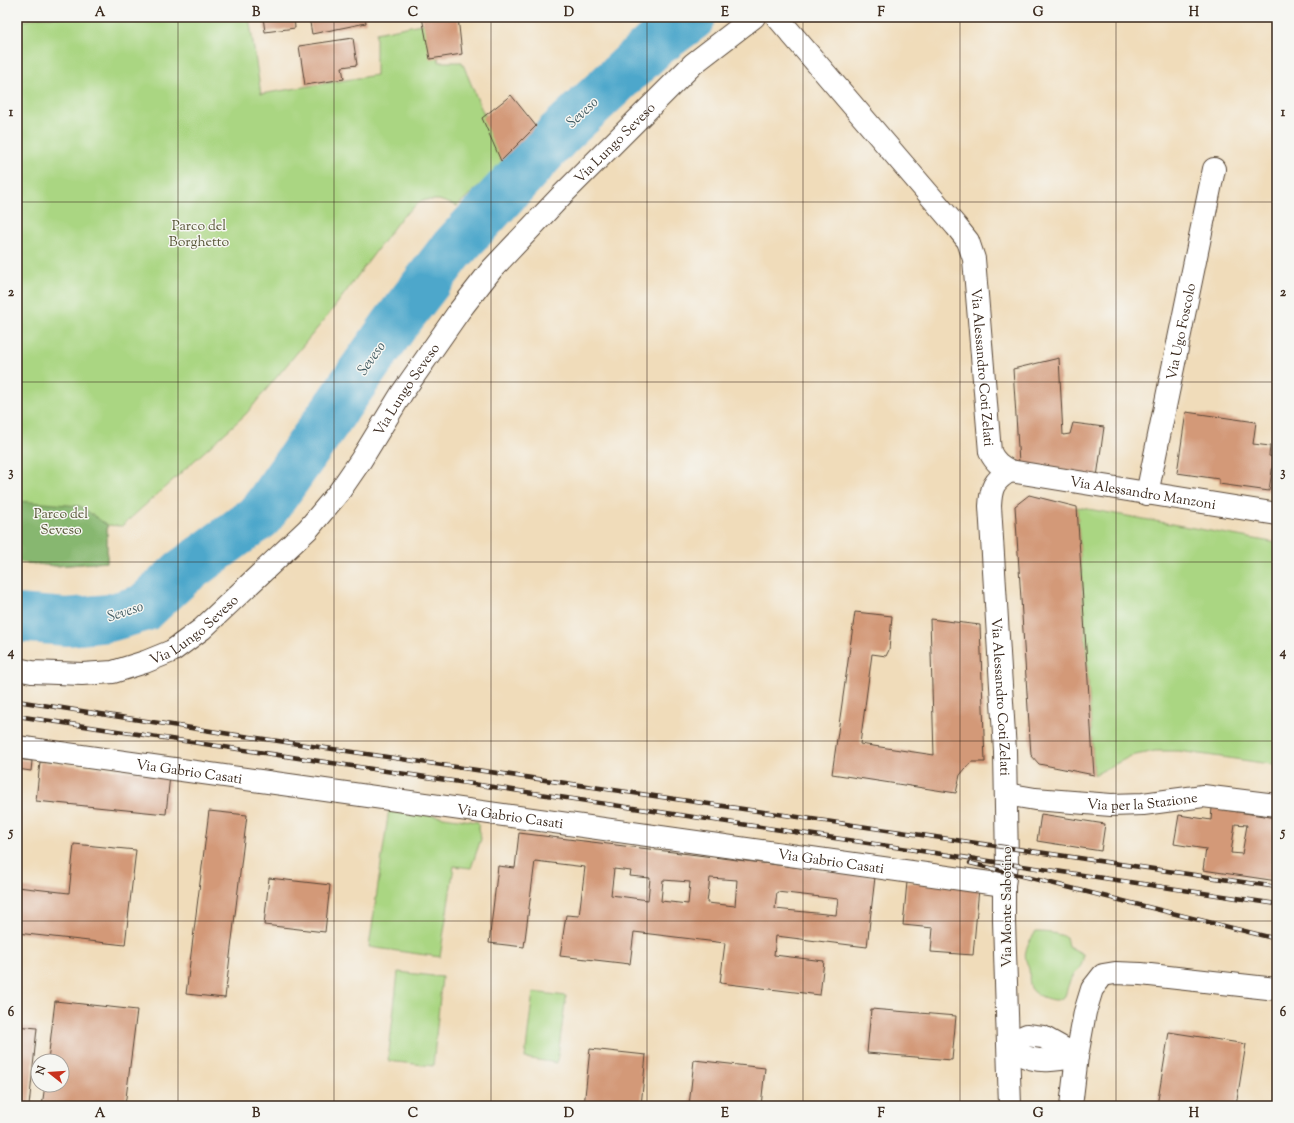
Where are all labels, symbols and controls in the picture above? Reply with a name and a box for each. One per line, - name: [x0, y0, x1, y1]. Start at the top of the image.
- text: A: [95, 4, 106, 22]
- text: B: [252, 4, 261, 22]
- text: C: [408, 4, 418, 22]
- text: D: [564, 4, 574, 22]
- text: E: [721, 4, 729, 22]
- text: F: [877, 4, 885, 22]
- text: G: [1033, 4, 1044, 22]
- text: H: [1189, 4, 1200, 22]
- water label: Seveso: [562, 93, 604, 133]
- street label: Via Lungo Seveso: [571, 99, 661, 189]
- text: 1: [9, 104, 14, 122]
- text: 1: [1281, 104, 1286, 122]
- park label: Parco del Borghetto: [169, 217, 230, 253]
- street label: Via Ugo Foscolo: [1163, 281, 1202, 382]
- text: 2: [8, 284, 15, 302]
- text: 2: [1280, 284, 1287, 302]
- street label: Via Alessandro Coti Zelati: [964, 288, 998, 447]
- water label: Seveso: [353, 337, 392, 380]
- street label: Via Lungo Seveso: [370, 340, 446, 440]
- text: 3: [8, 464, 14, 482]
- text: 3: [1280, 464, 1286, 482]
- street label: Via Alessandro Manzoni: [1068, 473, 1217, 516]
- park label: Parco del Seveso: [34, 505, 88, 541]
- street label: Via Lungo Seveso: [147, 591, 244, 671]
- water label: Seveso: [105, 597, 147, 628]
- street label: Via Alessandro Coti Zelati: [985, 617, 1013, 776]
- text: 4: [7, 644, 15, 662]
- text: 4: [1279, 644, 1287, 662]
- street label: Via Gabrio Casati: [134, 756, 244, 790]
- street label: Via per la Stazione: [1086, 789, 1199, 817]
- street label: Via Gabrio Casati: [455, 801, 564, 835]
- text: 5: [8, 824, 14, 842]
- text: 5: [1280, 824, 1286, 842]
- street label: Via Gabrio Casati: [776, 845, 885, 880]
- street label: Via Monte Sabotino: [998, 846, 1018, 968]
- text: 6: [8, 1004, 15, 1022]
- text: 6: [1280, 1004, 1287, 1022]
- north arrow: [30, 1053, 70, 1093]
- text: N: [32, 1064, 50, 1078]
- text: A: [95, 1105, 106, 1123]
- text: B: [252, 1105, 261, 1123]
- text: C: [408, 1105, 418, 1123]
- text: D: [564, 1105, 574, 1123]
- text: E: [721, 1105, 729, 1123]
- text: F: [877, 1105, 885, 1123]
- text: G: [1033, 1105, 1044, 1123]
- text: H: [1189, 1105, 1200, 1123]

